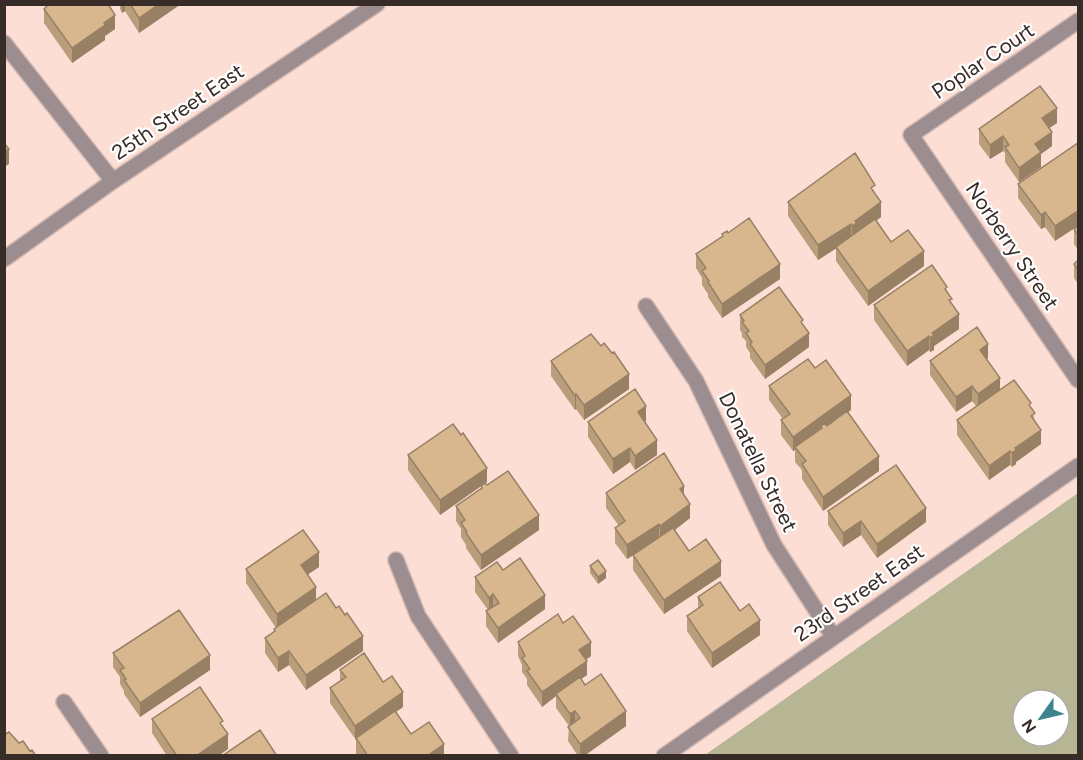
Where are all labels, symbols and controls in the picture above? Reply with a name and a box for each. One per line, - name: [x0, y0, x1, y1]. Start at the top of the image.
- street label: Poplar Court: [927, 17, 1039, 104]
- street label: 25th Street East: [107, 58, 248, 165]
- street label: Norberry Street: [961, 177, 1064, 314]
- street label: Donatella Street: [714, 388, 803, 536]
- street label: 23rd Street East: [789, 539, 928, 647]
- north arrow: [1011, 688, 1071, 748]
- text: N: [1018, 716, 1040, 737]

